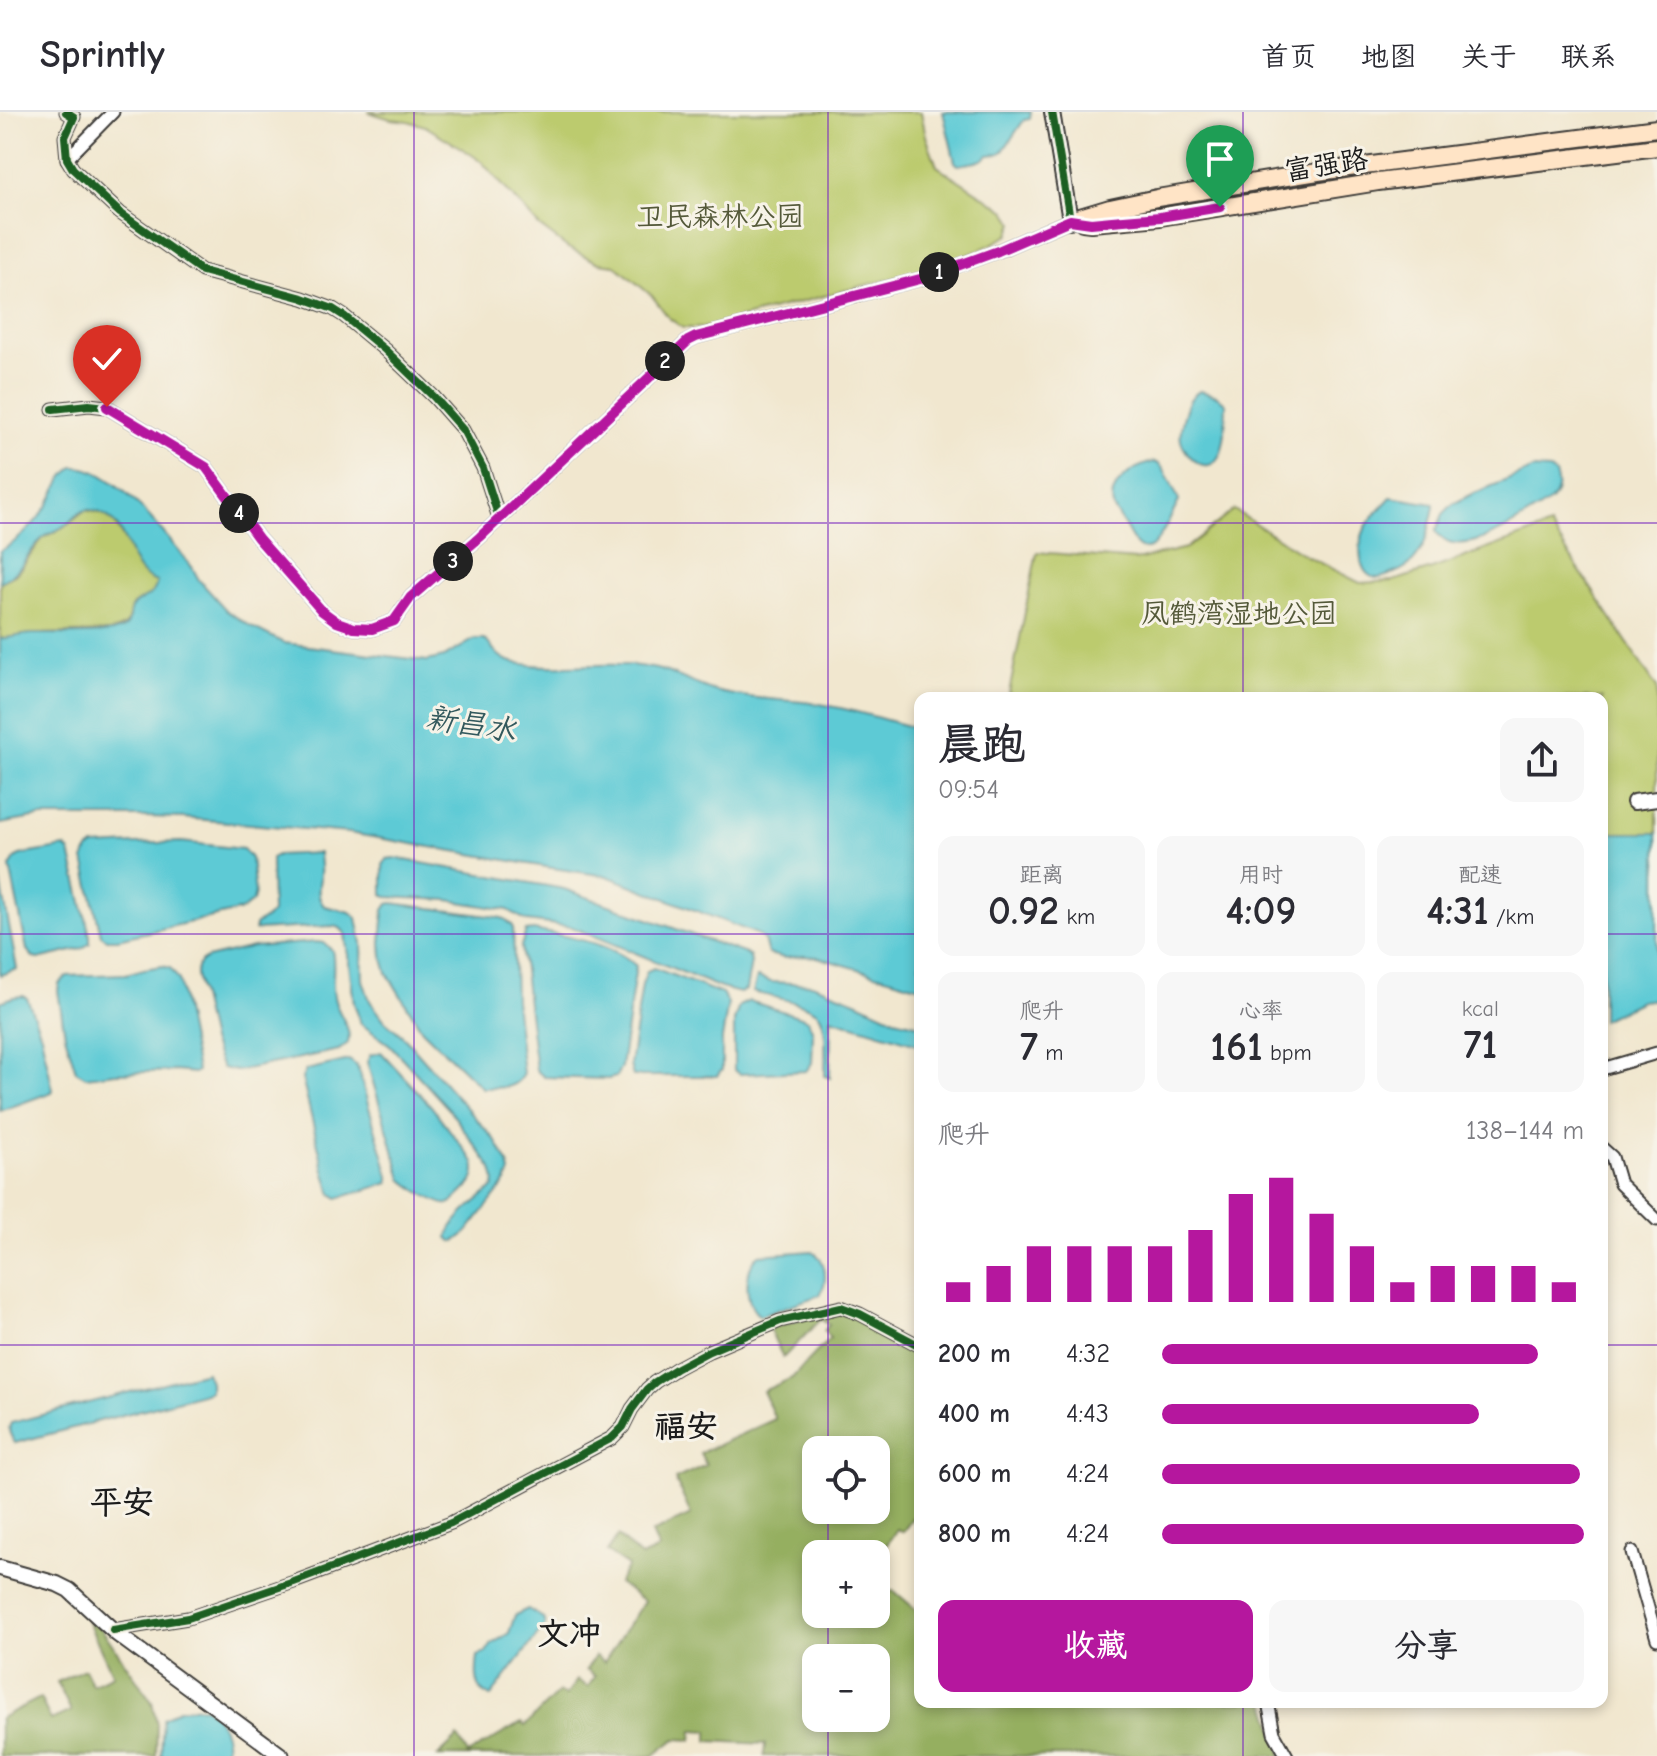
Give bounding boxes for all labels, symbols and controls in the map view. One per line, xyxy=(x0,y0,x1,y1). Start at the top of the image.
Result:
text: Sprintly xyxy=(40,33,165,77)
text: 首页 xyxy=(1261,41,1317,73)
text: 地图 xyxy=(1361,41,1417,73)
text: 关于 xyxy=(1461,41,1517,73)
text: 联系 xyxy=(1561,41,1617,73)
pin xyxy=(1186,125,1254,207)
icon: arrive xyxy=(1198,137,1242,181)
street label: 富强路 xyxy=(1282,143,1370,187)
park label: 卫民森林公园 xyxy=(636,201,804,233)
pin: 1 xyxy=(919,252,959,292)
text: 1 xyxy=(935,259,943,285)
pin xyxy=(73,325,141,407)
icon: check xyxy=(85,337,129,381)
pin: 2 xyxy=(645,341,685,381)
text: 2 xyxy=(660,348,670,374)
pin: 4 xyxy=(219,493,259,533)
text: 4 xyxy=(234,500,244,526)
pin: 3 xyxy=(433,541,473,581)
text: 3 xyxy=(448,548,458,574)
park label: 凤鹤湾湿地公园 xyxy=(1141,598,1337,630)
water label: 新昌水 xyxy=(424,700,519,749)
button: share xyxy=(1500,718,1584,802)
text: 晨跑 xyxy=(938,719,1026,770)
text: 09:54 xyxy=(938,775,999,805)
text: 距离 xyxy=(1020,862,1064,888)
text: 用时 xyxy=(1239,862,1283,888)
text: 配速 xyxy=(1458,862,1502,888)
text: 0.92 xyxy=(988,888,1059,934)
text: 4:09 xyxy=(1226,888,1296,934)
text: 4:31 xyxy=(1426,888,1489,934)
text: km xyxy=(1059,904,1095,930)
text: /km xyxy=(1489,904,1534,930)
text: kcal xyxy=(1462,996,1499,1022)
text: 爬升 xyxy=(1020,998,1064,1024)
text: 心率 xyxy=(1239,998,1283,1024)
text: 71 xyxy=(1463,1022,1497,1068)
text: 7 xyxy=(1020,1024,1038,1070)
text: 161 xyxy=(1210,1024,1263,1070)
text: m xyxy=(1038,1040,1063,1066)
text: bpm xyxy=(1263,1040,1312,1066)
text: 138–144 m xyxy=(1466,1116,1584,1146)
text: 爬升 xyxy=(938,1120,990,1150)
text: 200 m xyxy=(938,1339,1011,1369)
text: 4:32 xyxy=(1066,1339,1110,1369)
text: 400 m xyxy=(938,1399,1010,1429)
text: 4:43 xyxy=(1066,1399,1109,1429)
district label: 福安 xyxy=(654,1408,718,1445)
map controls xyxy=(802,1436,890,1732)
button: locate xyxy=(802,1436,890,1524)
text: 600 m xyxy=(938,1459,1011,1489)
text: 4:24 xyxy=(1066,1459,1109,1489)
district label: 平安 xyxy=(90,1484,154,1521)
text: 800 m xyxy=(938,1519,1011,1549)
text: 4:24 xyxy=(1066,1519,1109,1549)
button: + xyxy=(802,1540,890,1628)
button: 收藏 xyxy=(938,1600,1253,1692)
button: 分享 xyxy=(1269,1600,1584,1692)
district label: 文冲 xyxy=(537,1615,601,1652)
button: − xyxy=(802,1644,890,1732)

